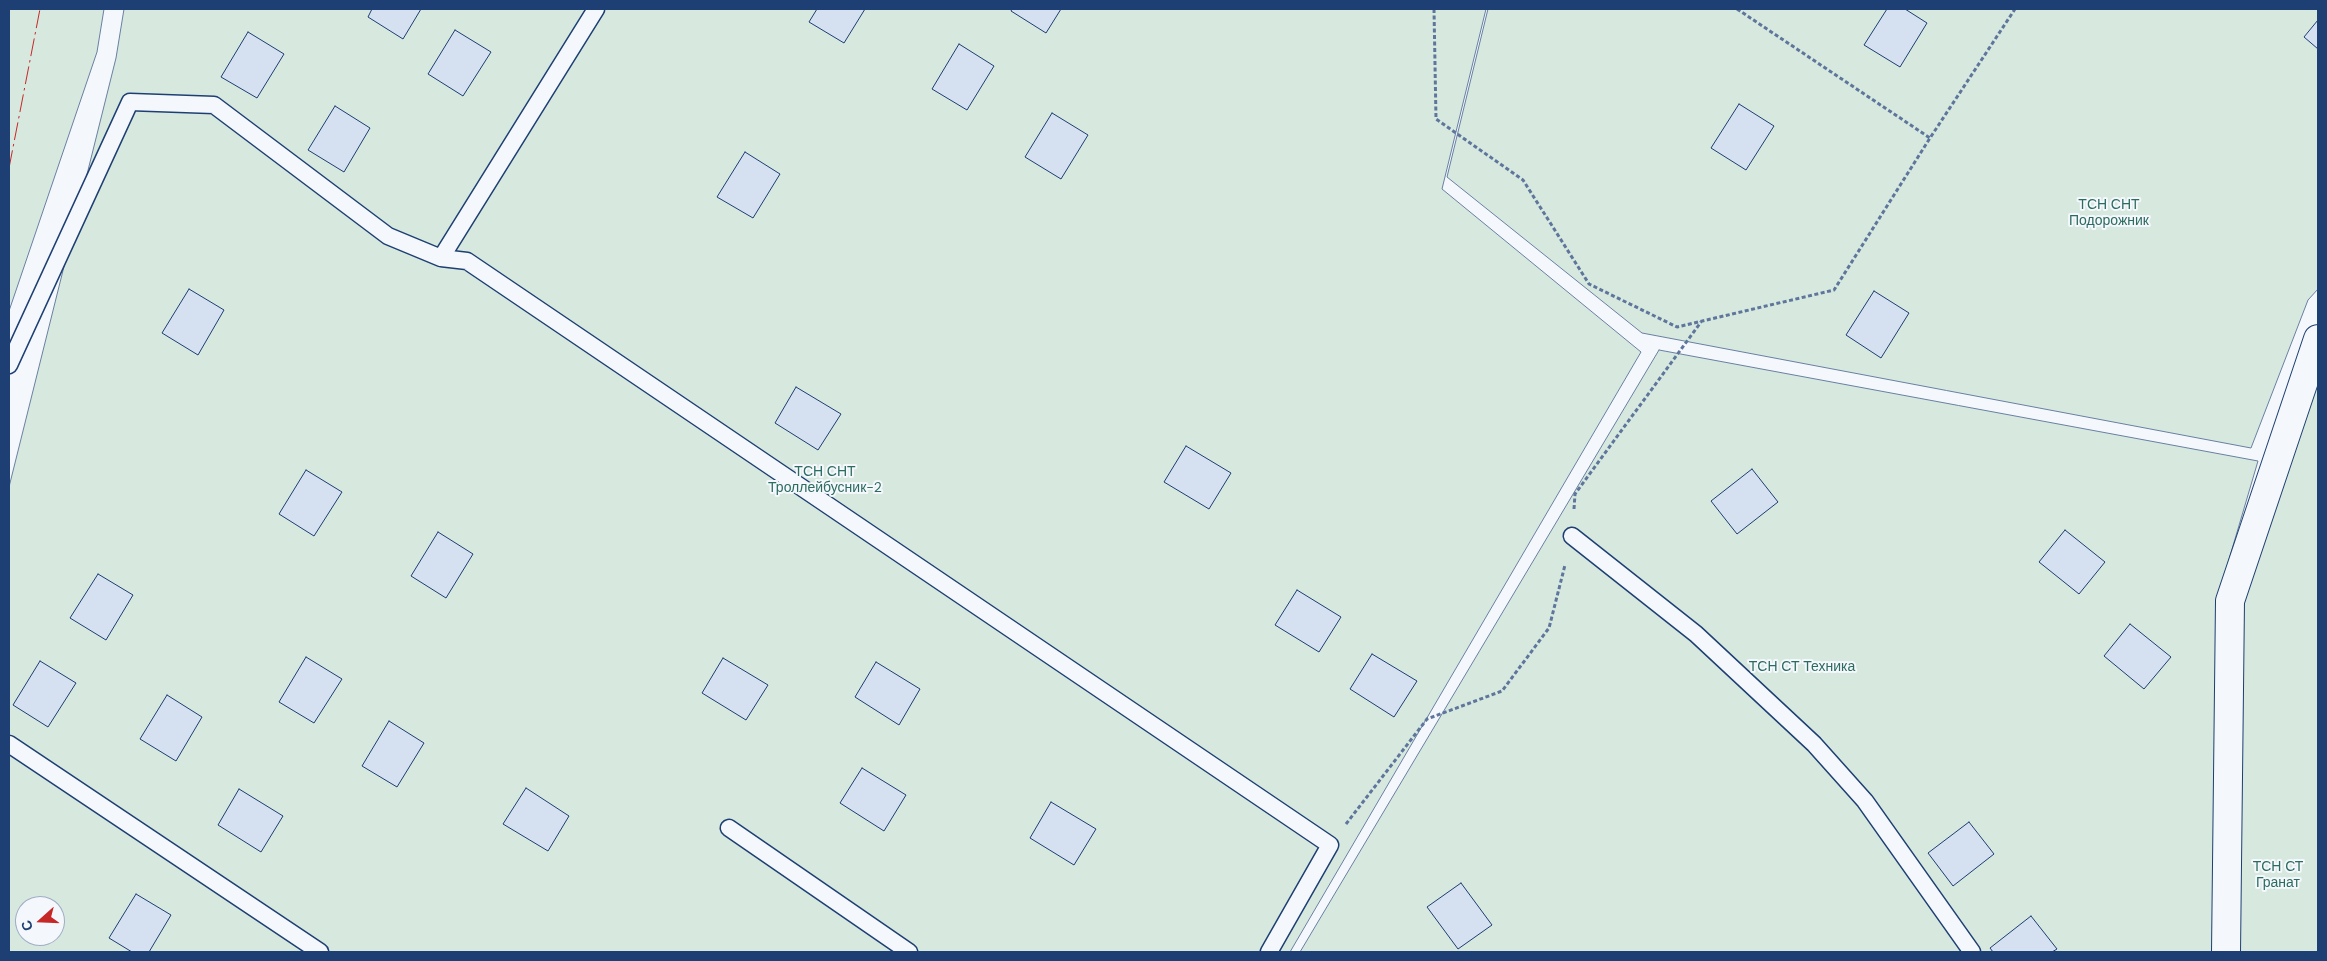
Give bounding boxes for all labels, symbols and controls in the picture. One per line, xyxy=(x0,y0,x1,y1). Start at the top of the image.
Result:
park label: ТСН СНТ Подорожник xyxy=(2069,197,2149,230)
park label: ТСН СНТ Троллейбусник-2 xyxy=(768,464,882,497)
park label: ТСН СТ Техника xyxy=(1749,659,1855,675)
park label: ТСН СТ Гранат xyxy=(2253,859,2303,892)
north arrow xyxy=(15,896,65,946)
text: С xyxy=(17,918,37,934)

